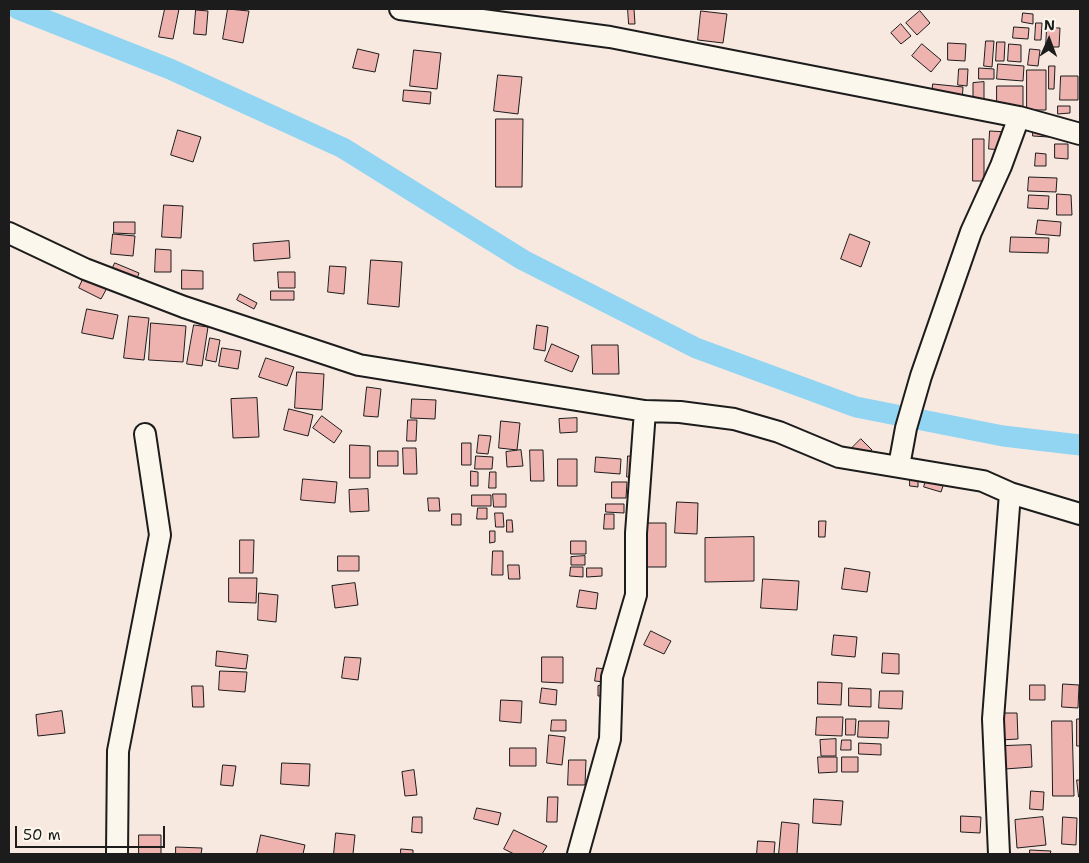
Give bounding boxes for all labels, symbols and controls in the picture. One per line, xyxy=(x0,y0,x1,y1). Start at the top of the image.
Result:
north arrow xyxy=(1024,15,1074,65)
text: N xyxy=(1044,16,1055,34)
scale bar xyxy=(18,816,168,848)
text: 50 m xyxy=(23,825,61,845)

